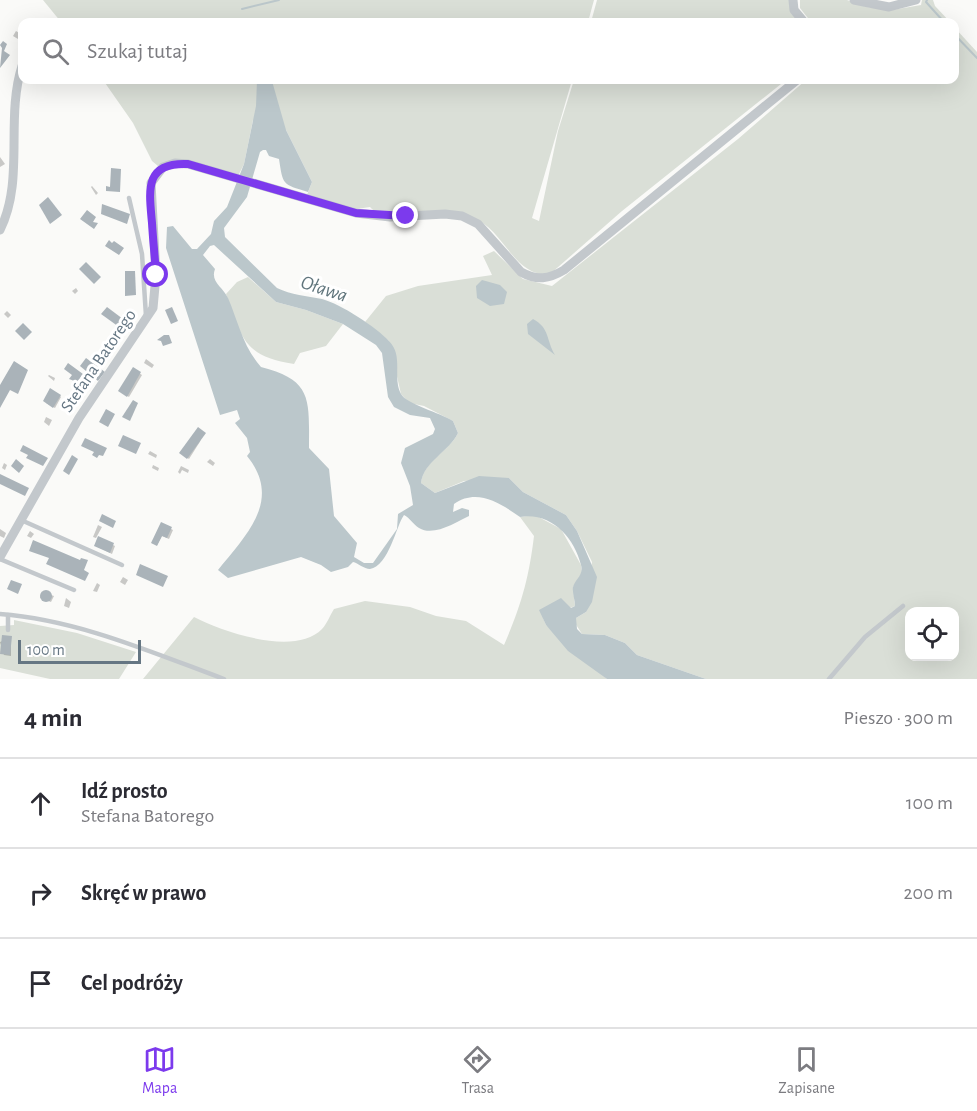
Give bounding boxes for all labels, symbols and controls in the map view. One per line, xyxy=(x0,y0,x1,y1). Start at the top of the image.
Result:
search box xyxy=(18,18,959,84)
icon: search xyxy=(39,35,72,68)
text: Szukaj tutaj xyxy=(87,40,188,62)
route end xyxy=(392,202,418,228)
route start xyxy=(142,261,168,287)
water label: Oława xyxy=(298,272,350,306)
street label: Stefana Batorego xyxy=(58,306,140,416)
map controls xyxy=(905,607,959,661)
button: locate xyxy=(905,607,959,661)
scale bar xyxy=(18,637,141,664)
text: 100 m xyxy=(27,642,65,658)
text: 4 min xyxy=(24,705,83,731)
text: Pieszo · 300 m xyxy=(844,708,953,728)
text: Idź prosto xyxy=(81,780,168,802)
icon: ahead xyxy=(24,787,57,820)
text: 100 m xyxy=(906,793,953,813)
text: Stefana Batorego xyxy=(81,806,214,826)
icon: right xyxy=(24,877,57,910)
text: Skręć w prawo xyxy=(81,882,206,904)
text: 200 m xyxy=(903,883,953,903)
icon: arrive xyxy=(24,967,57,1000)
text: Cel podróży xyxy=(81,972,183,994)
tab: Mapa xyxy=(142,1043,177,1098)
tab: Trasa xyxy=(461,1043,494,1098)
tab: Zapisane xyxy=(778,1043,835,1098)

